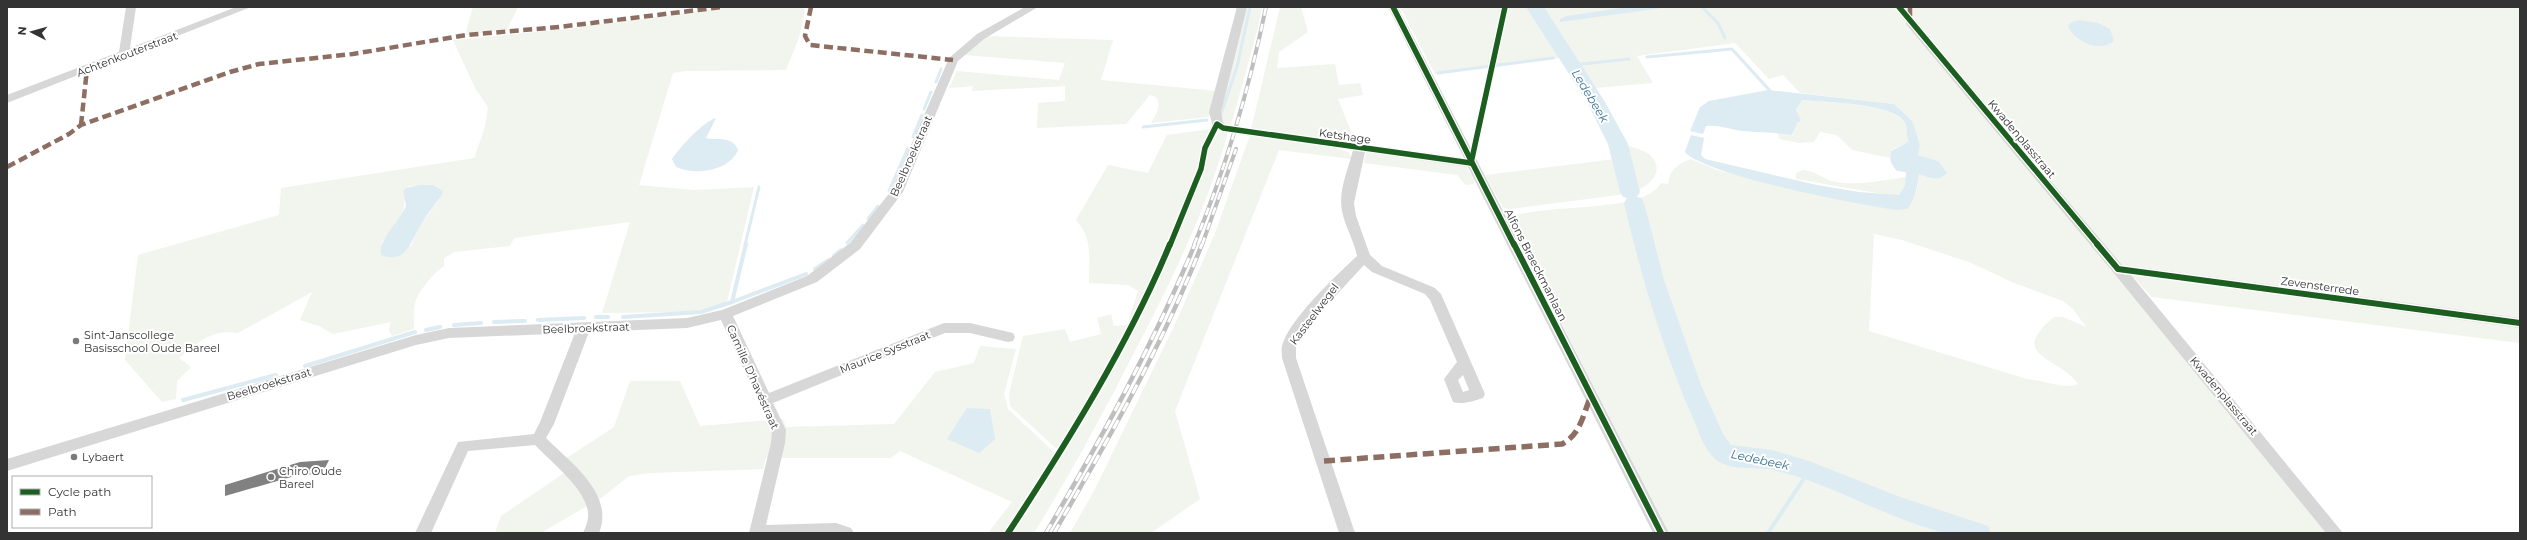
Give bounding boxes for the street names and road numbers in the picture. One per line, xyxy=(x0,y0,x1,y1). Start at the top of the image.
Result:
street label: Achtenkouterstraat xyxy=(75,28,180,80)
street label: Kwadenplasstraat xyxy=(1985,97,2059,182)
street label: Beelbroekstraat xyxy=(887,113,935,199)
street label: Ketshage xyxy=(1318,125,1372,147)
street label: Alfons Braeckmanlaan xyxy=(1502,207,1570,323)
street label: Zevensterrede xyxy=(2280,274,2360,298)
street label: Kasteelwegel xyxy=(1286,281,1342,347)
street label: Beelbroekstraat xyxy=(542,319,630,337)
street label: Camille D'havéstraat xyxy=(724,323,783,432)
street label: Maurice Sysstraat xyxy=(838,327,933,377)
street label: Kwadenplasstraat xyxy=(2187,354,2261,439)
street label: Beelbroekstraat xyxy=(225,364,313,403)

